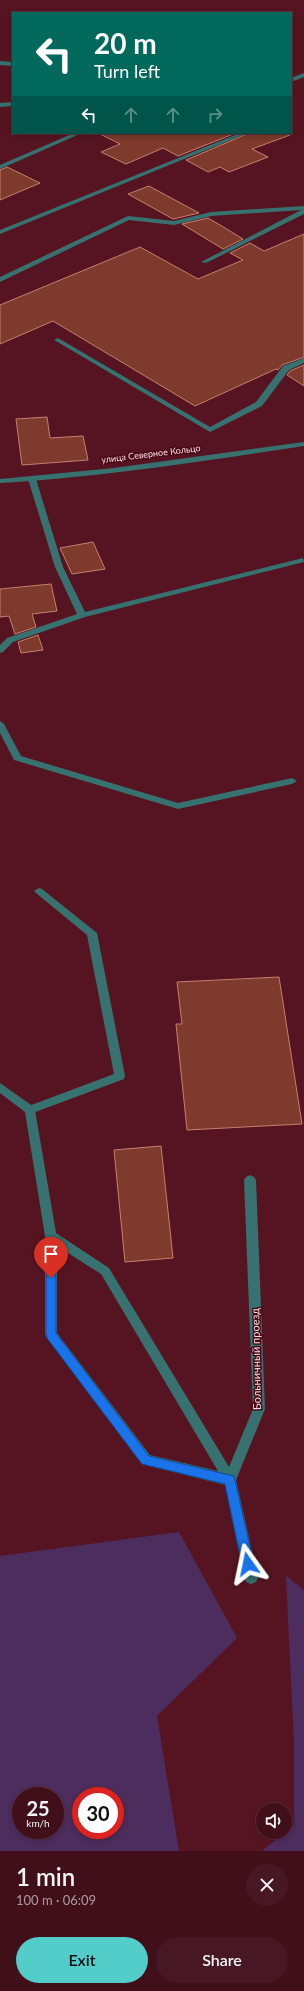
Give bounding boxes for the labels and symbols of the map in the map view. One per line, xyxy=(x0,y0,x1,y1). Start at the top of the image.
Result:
street label: улица Северное Кольцо xyxy=(101,442,201,465)
pin xyxy=(34,1237,68,1278)
street label: Больничный проезд xyxy=(248,1308,263,1410)
position arrow xyxy=(227,1543,269,1585)
speed limit sign: 30 xyxy=(72,1787,124,1839)

